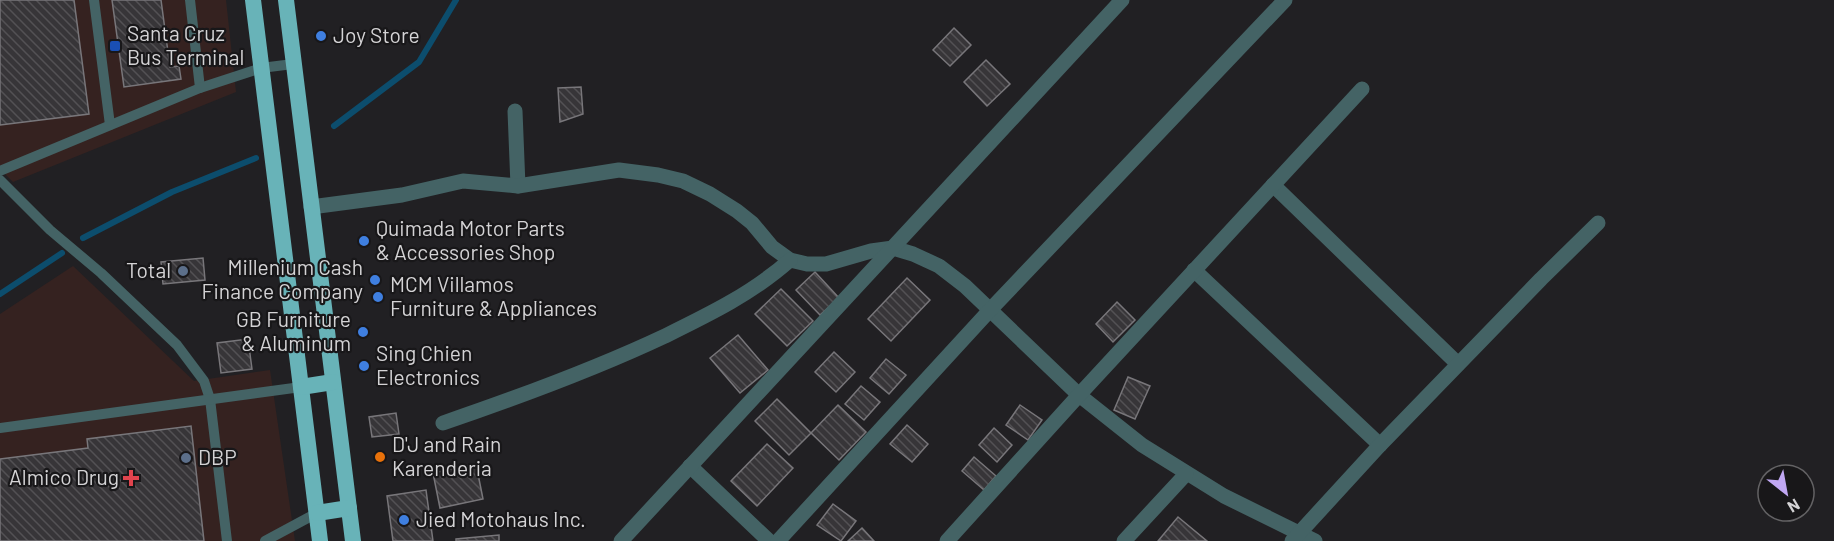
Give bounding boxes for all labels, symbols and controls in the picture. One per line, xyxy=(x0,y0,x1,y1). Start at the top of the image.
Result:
place label: Santa Cruz Bus Terminal xyxy=(127,20,244,69)
place label: Joy Store xyxy=(333,22,420,47)
marker: Joy Store xyxy=(314,29,328,43)
marker: Santa Cruz Bus Terminal xyxy=(108,39,122,53)
place label: Quimada Motor Parts & Accessories Shop xyxy=(376,215,565,264)
marker: Quimada Motor Parts & Accessories Shop xyxy=(357,234,371,248)
place label: Millenium Cash Finance Company xyxy=(202,254,363,303)
place label: Total xyxy=(126,257,171,282)
marker: Total xyxy=(176,264,190,278)
place label: MCM Villamos Furniture & Appliances xyxy=(390,271,597,320)
marker: Millenium Cash Finance Company xyxy=(368,273,382,287)
marker: MCM Villamos Furniture & Appliances xyxy=(371,290,385,304)
place label: GB Furniture & Aluminum xyxy=(236,306,351,355)
marker: GB Furniture & Aluminum xyxy=(356,325,370,339)
place label: Sing Chien Electronics xyxy=(376,340,480,389)
marker: Sing Chien Electronics xyxy=(357,359,371,373)
place label: D'J and Rain Karenderia xyxy=(392,431,501,480)
place label: DBP xyxy=(198,444,237,469)
marker: D'J and Rain Karenderia xyxy=(373,450,387,464)
marker: DBP xyxy=(179,451,193,465)
north arrow xyxy=(1756,463,1816,523)
place label: Almico Drug xyxy=(9,464,119,489)
marker: Almico Drug xyxy=(124,471,138,485)
text: N xyxy=(1785,495,1803,517)
place label: Jied Motohaus Inc. xyxy=(416,506,586,531)
marker: Jied Motohaus Inc. xyxy=(397,513,411,527)

